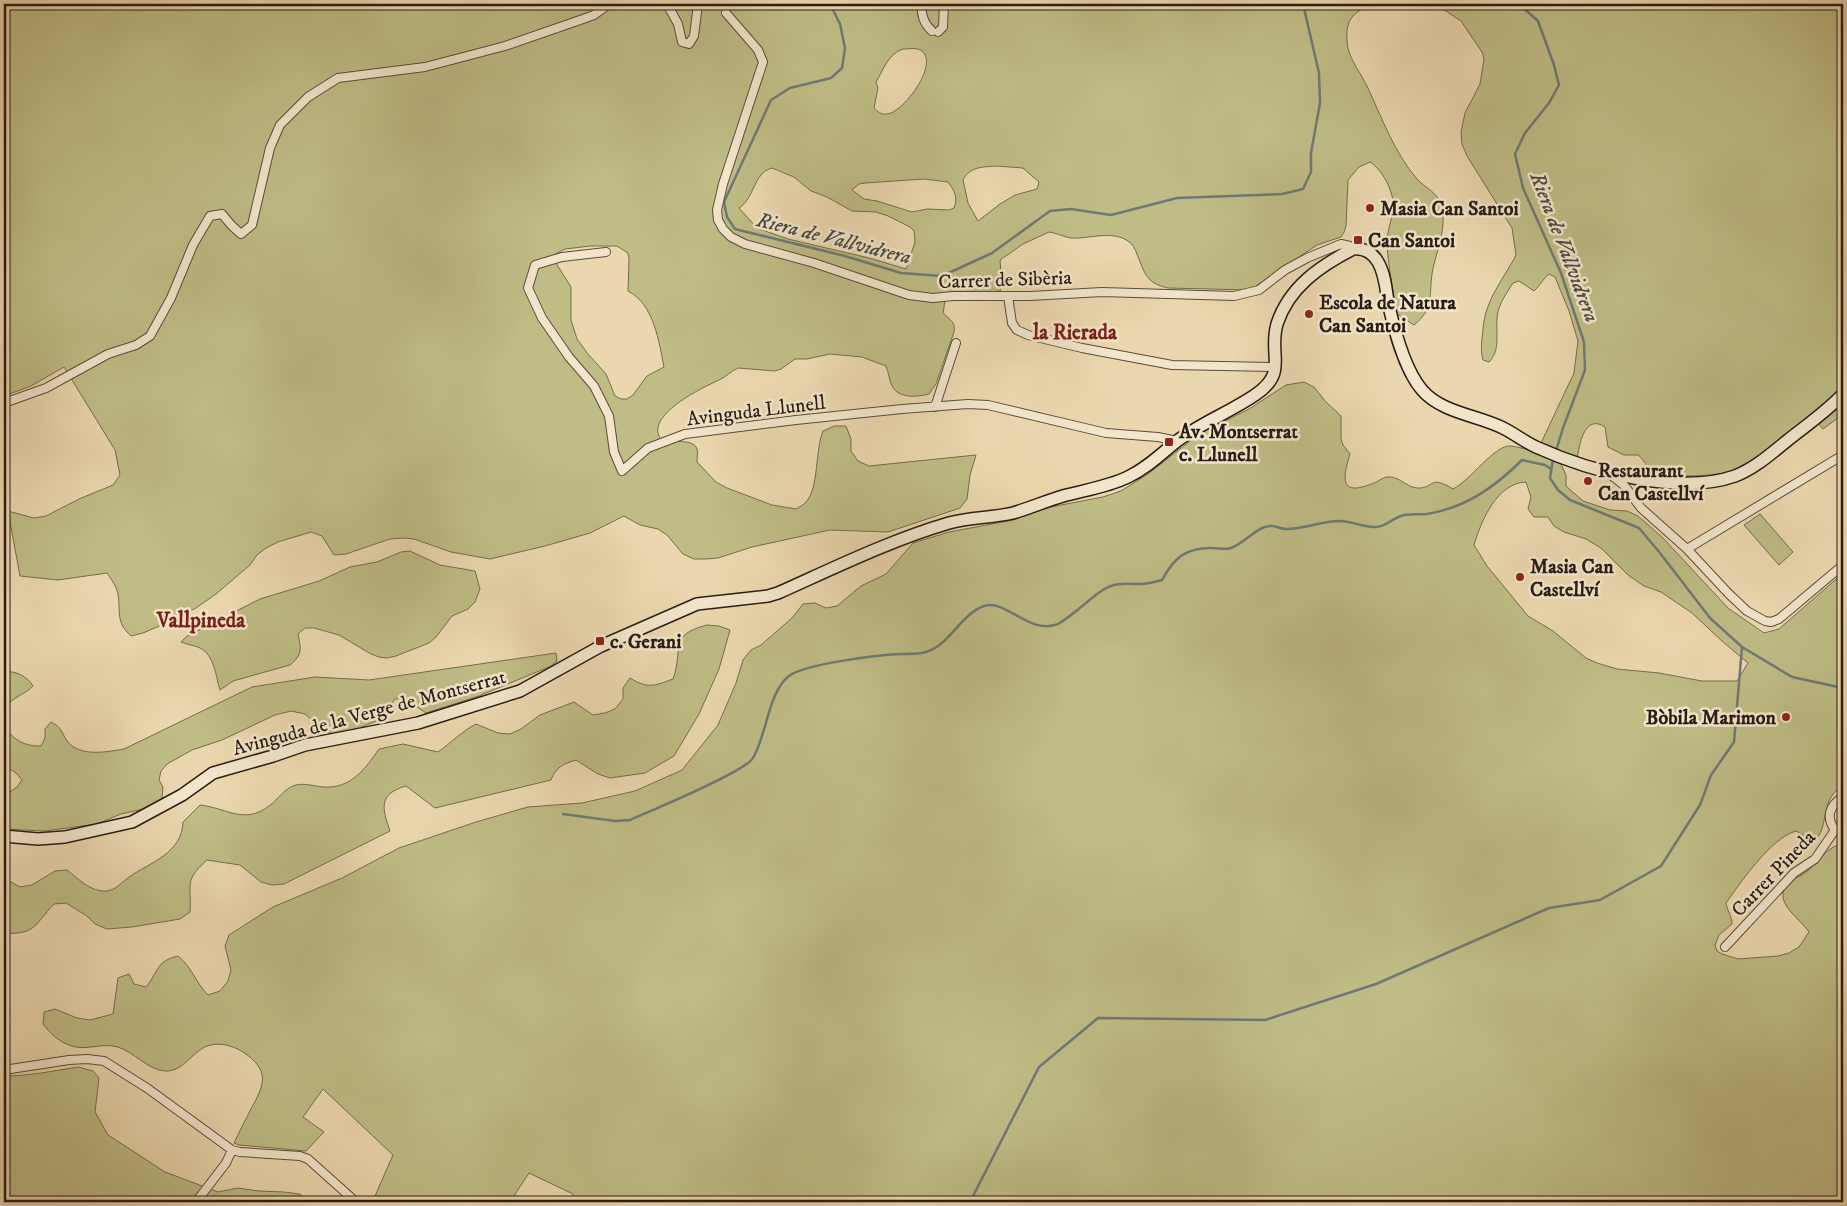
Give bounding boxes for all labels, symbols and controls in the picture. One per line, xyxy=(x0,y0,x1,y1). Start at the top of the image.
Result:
water label: Riera de Vallvidrera xyxy=(1523,168,1605,326)
place label: Masia Can Santoi xyxy=(1380,197,1519,222)
marker: Masia Can Santoi xyxy=(1364,202,1376,214)
water label: Riera de Vallvidrera xyxy=(753,207,914,271)
place label: Can Santoi xyxy=(1368,229,1455,254)
marker: Can Santoi xyxy=(1352,234,1364,246)
street label: Carrer de Sibèria xyxy=(938,266,1073,295)
place label: Escola de Natura Can Santoi xyxy=(1319,291,1456,339)
marker: Escola de Natura Can Santoi xyxy=(1303,308,1315,320)
district label: la Rierada xyxy=(1032,320,1118,346)
street label: Avinguda Llunell xyxy=(685,391,827,432)
place label: Av. Montserrat c. Llunell xyxy=(1178,420,1298,468)
marker: Av. Montserrat c. Llunell xyxy=(1163,436,1175,448)
place label: Restaurant Can Castellví xyxy=(1598,459,1705,507)
marker: Restaurant Can Castellví xyxy=(1582,475,1594,487)
place label: Masia Can Castellví xyxy=(1530,555,1614,603)
marker: Masia Can Castellví xyxy=(1514,571,1526,583)
district label: Vallpineda xyxy=(156,608,246,634)
place label: c. Gerani xyxy=(610,630,681,655)
marker: c. Gerani xyxy=(594,635,606,647)
street label: Avinguda de la Verge de Montserrat xyxy=(230,665,509,762)
place label: Bòbila Marimon xyxy=(1646,706,1777,731)
marker: Bòbila Marimon xyxy=(1780,711,1792,723)
street label: Carrer Pineda xyxy=(1727,825,1822,923)

